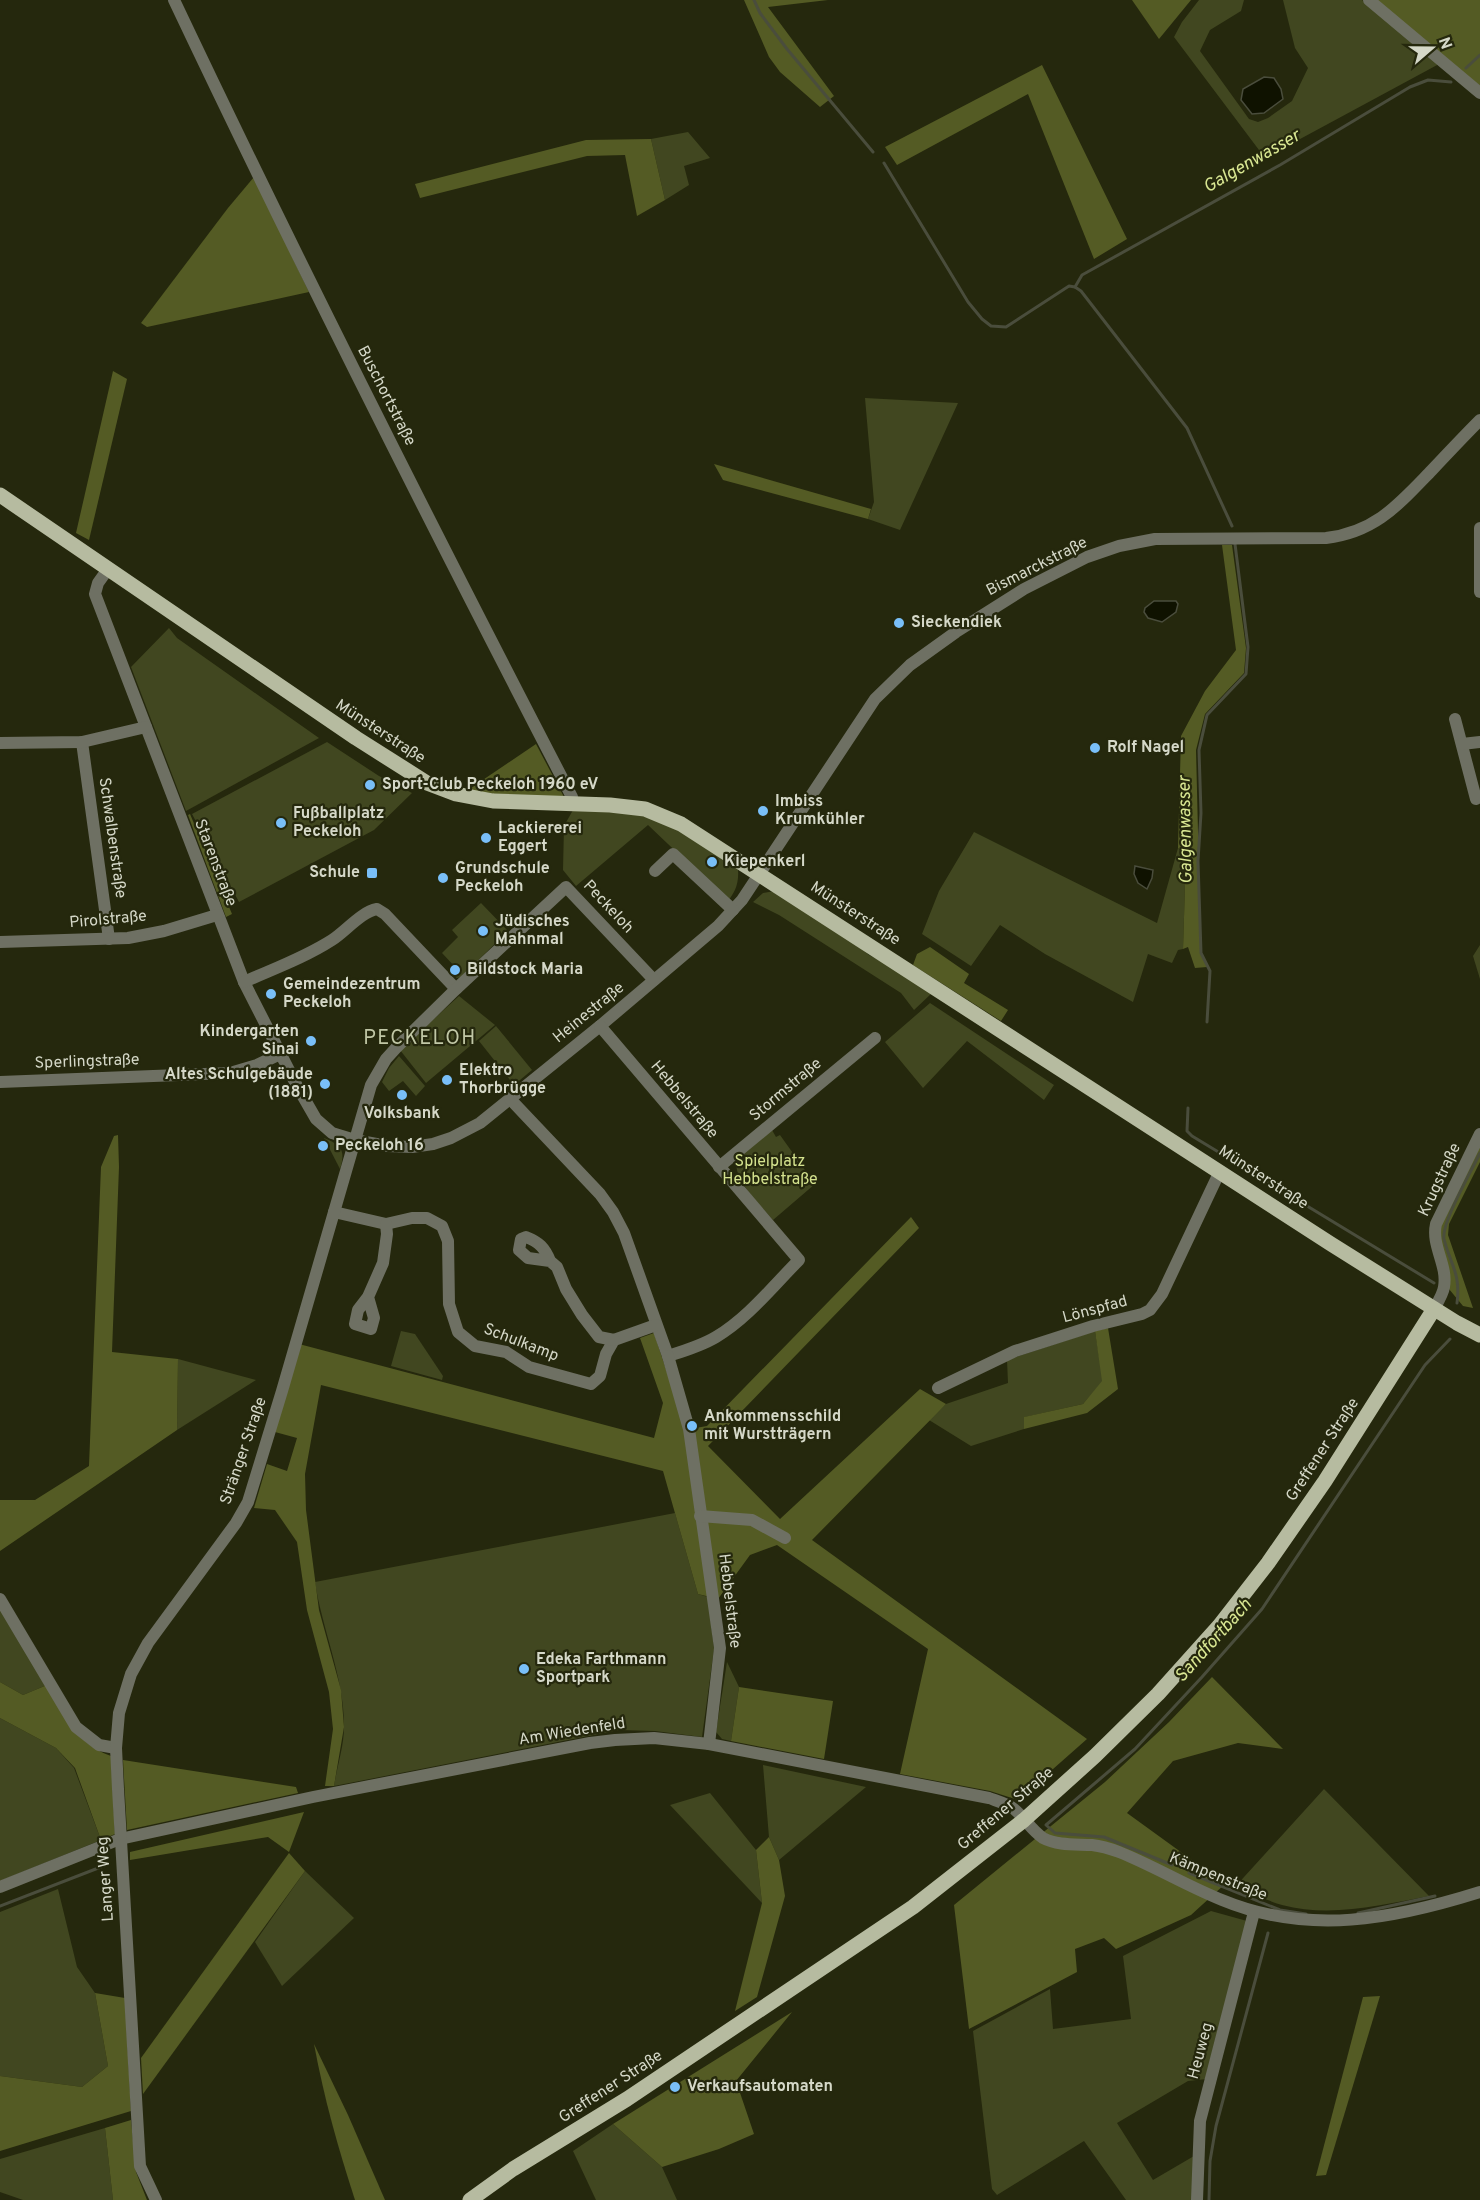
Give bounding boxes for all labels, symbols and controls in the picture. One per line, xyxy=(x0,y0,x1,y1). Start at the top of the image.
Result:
north arrow xyxy=(1402,18,1462,78)
text: N xyxy=(1433,35,1456,52)
water label: Galgenwasser xyxy=(1199,124,1306,199)
street label: Buschortstraße xyxy=(352,343,420,449)
street label: Bismarckstraße xyxy=(983,533,1091,601)
place label: Sieckendiek xyxy=(911,613,1002,633)
marker: Sieckendiek xyxy=(892,616,906,630)
street label: Münsterstraße xyxy=(331,695,429,769)
place label: Rolf Nagel xyxy=(1107,738,1184,758)
marker: Rolf Nagel xyxy=(1088,741,1102,755)
water label: Galgenwasser xyxy=(1174,774,1198,884)
place label: Sport-Club Peckeloh 1960 eV xyxy=(382,775,599,795)
street label: Schwalbenstraße xyxy=(94,776,130,900)
marker: Sport-Club Peckeloh 1960 eV xyxy=(363,778,377,792)
place label: Imbiss Krumkühler xyxy=(775,792,865,830)
place label: Fußballplatz Peckeloh xyxy=(293,804,384,842)
marker: Imbiss Krumkühler xyxy=(756,804,770,818)
street label: Starenstraße xyxy=(189,816,241,910)
marker: Fußballplatz Peckeloh xyxy=(274,816,288,830)
place label: Lackiererei Eggert xyxy=(498,819,582,857)
marker: Lackiererei Eggert xyxy=(479,831,493,845)
place label: Kiepenkerl xyxy=(724,852,805,872)
marker: Kiepenkerl xyxy=(705,855,719,869)
place label: Grundschule Peckeloh xyxy=(455,859,550,897)
place label: Schule xyxy=(309,863,360,883)
marker: Schule xyxy=(365,866,379,880)
marker: Grundschule Peckeloh xyxy=(436,871,450,885)
street label: Peckeloh xyxy=(578,876,638,938)
street label: Münsterstraße xyxy=(806,877,904,951)
street label: Pirolstraße xyxy=(68,907,148,933)
place label: Jüdisches Mahnmal xyxy=(495,912,570,950)
marker: Jüdisches Mahnmal xyxy=(476,924,490,938)
place label: Bildstock Maria xyxy=(467,960,583,980)
marker: Bildstock Maria xyxy=(448,963,462,977)
place label: Gemeindezentrum Peckeloh xyxy=(283,975,421,1013)
street label: Heinestraße xyxy=(549,978,629,1048)
marker: Gemeindezentrum Peckeloh xyxy=(264,987,278,1001)
place label: Kindergarten Sinai xyxy=(200,1022,299,1060)
district label: PECKELOH xyxy=(363,1026,477,1052)
marker: Kindergarten Sinai xyxy=(304,1034,318,1048)
street label: Sperlingstraße xyxy=(34,1050,140,1074)
street label: Stormstraße xyxy=(746,1054,826,1126)
street label: Hebbelstraße xyxy=(646,1057,722,1143)
place label: Elektro Thorbrügge xyxy=(459,1061,546,1099)
place label: Altes Schulgebäude (1881) xyxy=(165,1065,313,1103)
marker: Elektro Thorbrügge xyxy=(440,1073,454,1087)
marker: Altes Schulgebäude (1881) xyxy=(318,1077,332,1091)
marker: Volksbank xyxy=(395,1088,409,1102)
place label: Volksbank xyxy=(364,1104,440,1124)
place label: Peckeloh 16 xyxy=(335,1136,424,1156)
marker: Peckeloh 16 xyxy=(316,1139,330,1153)
street label: Krugstraße xyxy=(1414,1140,1466,1220)
street label: Münsterstraße xyxy=(1214,1141,1312,1215)
park label: Spielplatz Hebbelstraße xyxy=(722,1152,818,1190)
street label: Lönspfad xyxy=(1060,1292,1130,1328)
street label: Schulkamp xyxy=(481,1320,561,1366)
street label: Stränger Straße xyxy=(216,1394,272,1508)
street label: Greffener Straße xyxy=(1282,1394,1364,1506)
place label: Ankommensschild mit Wurstträgern xyxy=(704,1407,841,1445)
marker: Ankommensschild mit Wurstträgern xyxy=(685,1419,699,1433)
street label: Hebbelstraße xyxy=(713,1552,745,1650)
water label: Sandfortbach xyxy=(1170,1594,1258,1688)
place label: Edeka Farthmann Sportpark xyxy=(536,1650,666,1688)
marker: Edeka Farthmann Sportpark xyxy=(517,1662,531,1676)
street label: Am Wiedenfeld xyxy=(517,1714,627,1750)
street label: Greffener Straße xyxy=(954,1763,1058,1855)
street label: Langer Weg xyxy=(93,1836,119,1922)
street label: Kämpenstraße xyxy=(1166,1848,1270,1906)
street label: Heuweg xyxy=(1184,2020,1218,2082)
street label: Greffener Straße xyxy=(555,2046,667,2128)
place label: Verkaufsautomaten xyxy=(687,2077,833,2097)
marker: Verkaufsautomaten xyxy=(668,2080,682,2094)

